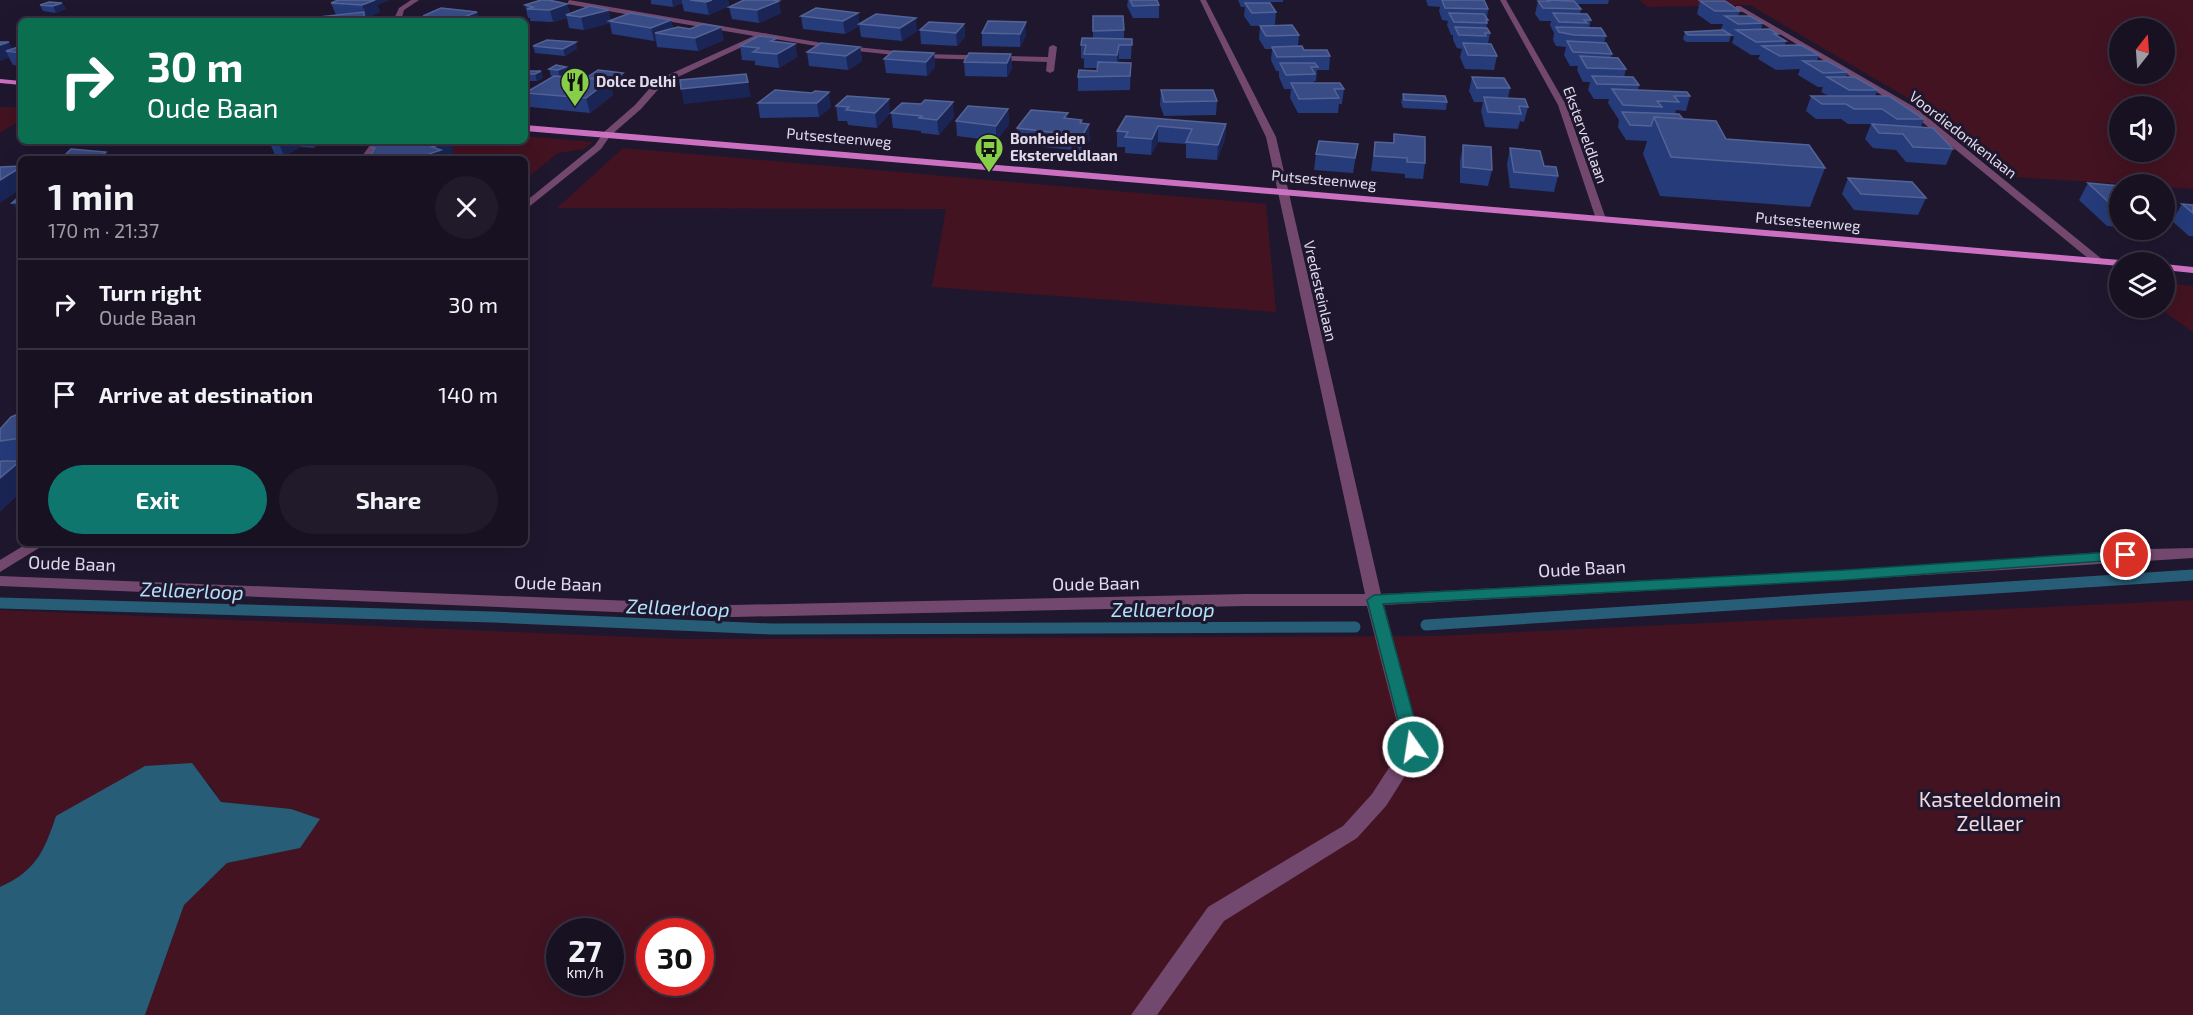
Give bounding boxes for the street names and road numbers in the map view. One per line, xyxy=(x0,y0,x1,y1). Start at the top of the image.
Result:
street label: Eksterveldlaan xyxy=(1560,84,1612,186)
street label: Voordiedonkenlaan xyxy=(1906,87,2021,182)
street label: Putsesteenweg xyxy=(786,123,893,151)
street label: Putsesteenweg xyxy=(1271,165,1378,193)
street label: Putsesteenweg xyxy=(1755,207,1862,235)
street label: Vredesteinlaan xyxy=(1301,239,1341,343)
street label: Oude Baan xyxy=(28,550,116,576)
street label: Oude Baan xyxy=(1538,555,1626,581)
street label: Oude Baan xyxy=(514,570,602,596)
street label: Oude Baan xyxy=(1052,571,1140,595)

